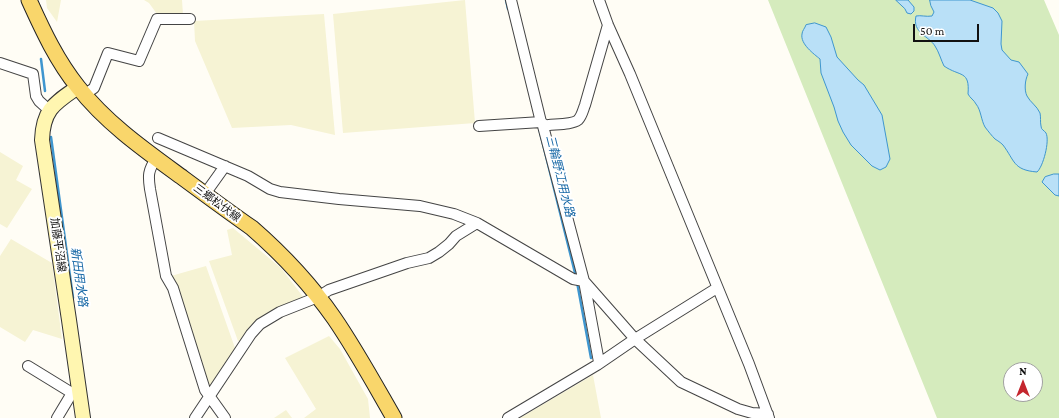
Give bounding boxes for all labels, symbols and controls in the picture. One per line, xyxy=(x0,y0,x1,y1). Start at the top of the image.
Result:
scale bar xyxy=(915,16,981,42)
text: 50 m xyxy=(920,24,944,38)
water label: 三輪野江用水路 xyxy=(543,134,577,218)
street label: 三郷松伏線 xyxy=(191,181,243,225)
street label: 加藤平沼線 xyxy=(48,217,68,273)
water label: 新田用水路 xyxy=(68,246,90,308)
north arrow xyxy=(1003,362,1043,402)
text: N xyxy=(1019,365,1027,377)

